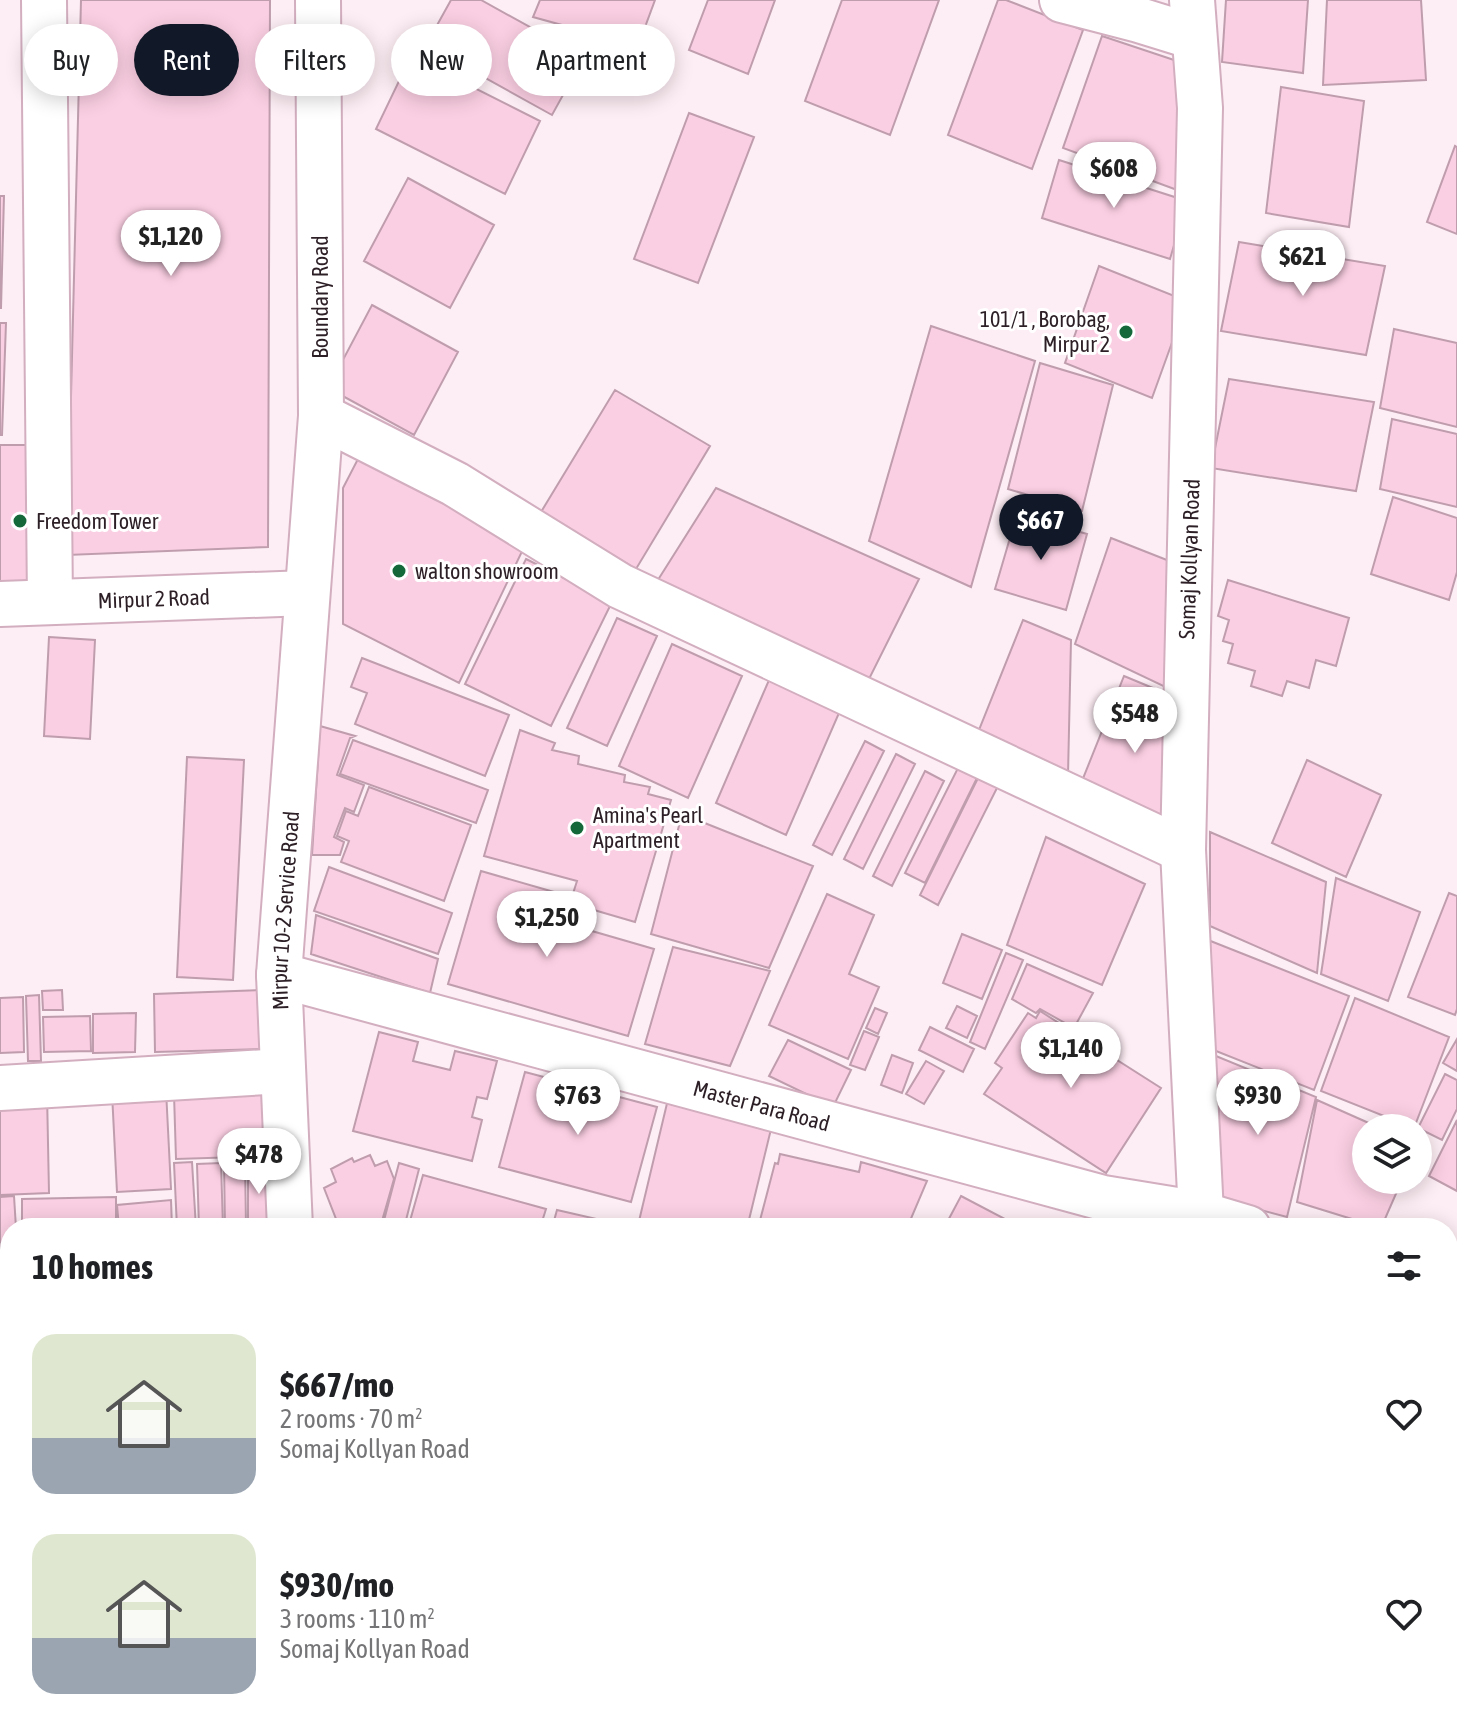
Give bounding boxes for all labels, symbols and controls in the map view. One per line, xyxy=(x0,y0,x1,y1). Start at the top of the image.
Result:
chip: Buy xyxy=(24,24,118,96)
chip: Rent xyxy=(134,24,239,96)
chip: Filters xyxy=(255,24,375,96)
chip: New xyxy=(391,24,492,96)
chip: Apartment xyxy=(508,24,675,96)
pin: $608 xyxy=(1067,142,1161,210)
text: $608 xyxy=(1090,153,1138,183)
pin: $1,120 xyxy=(106,210,236,278)
text: $1,120 xyxy=(139,221,203,251)
pin: $621 xyxy=(1256,230,1350,298)
street label: Boundary Road xyxy=(307,235,333,359)
text: $621 xyxy=(1279,241,1327,271)
place label: 101/1 , Borobag, Mirpur 2 xyxy=(980,306,1110,357)
marker: 101/1 , Borobag, Mirpur 2 xyxy=(1117,323,1135,341)
street label: Somaj Kollyan Road xyxy=(1173,478,1205,640)
pin: $667 xyxy=(994,494,1088,562)
text: $667 xyxy=(1017,505,1065,535)
place label: Freedom Tower xyxy=(36,508,159,534)
marker: Freedom Tower xyxy=(11,512,29,530)
place label: walton showroom xyxy=(415,558,559,584)
marker: walton showroom xyxy=(390,562,408,580)
street label: Mirpur 2 Road xyxy=(97,583,210,613)
pin: $548 xyxy=(1088,687,1182,755)
text: $548 xyxy=(1111,698,1159,728)
place label: Amina's Pearl Apartment xyxy=(593,802,703,853)
street label: Mirpur 10-2 Service Road xyxy=(266,810,304,1011)
marker: Amina's Pearl Apartment xyxy=(568,819,586,837)
pin: $1,250 xyxy=(482,891,612,959)
text: $1,250 xyxy=(515,902,579,932)
pin: $1,140 xyxy=(1006,1022,1136,1090)
text: $1,140 xyxy=(1039,1033,1103,1063)
pin: $763 xyxy=(531,1069,625,1137)
pin: $930 xyxy=(1211,1069,1305,1137)
street label: Master Para Road xyxy=(691,1075,833,1136)
text: $763 xyxy=(554,1080,602,1110)
text: $930 xyxy=(1234,1080,1282,1110)
map controls xyxy=(1352,1114,1432,1194)
button: layers xyxy=(1352,1114,1432,1194)
pin: $478 xyxy=(212,1128,306,1196)
text: $478 xyxy=(235,1139,283,1169)
icon: filters xyxy=(1382,1244,1426,1288)
text: 10 homes xyxy=(32,1247,153,1286)
text: $667/mo xyxy=(280,1365,394,1404)
icon: home xyxy=(96,1366,192,1462)
icon: heart xyxy=(1382,1392,1426,1436)
text: 2 rooms · 70 m² xyxy=(280,1404,422,1434)
text: Somaj Kollyan Road xyxy=(280,1434,470,1464)
text: $930/mo xyxy=(280,1565,394,1604)
icon: home xyxy=(96,1566,192,1662)
icon: heart xyxy=(1382,1592,1426,1636)
text: 3 rooms · 110 m² xyxy=(280,1604,435,1634)
text: Somaj Kollyan Road xyxy=(280,1634,470,1664)

